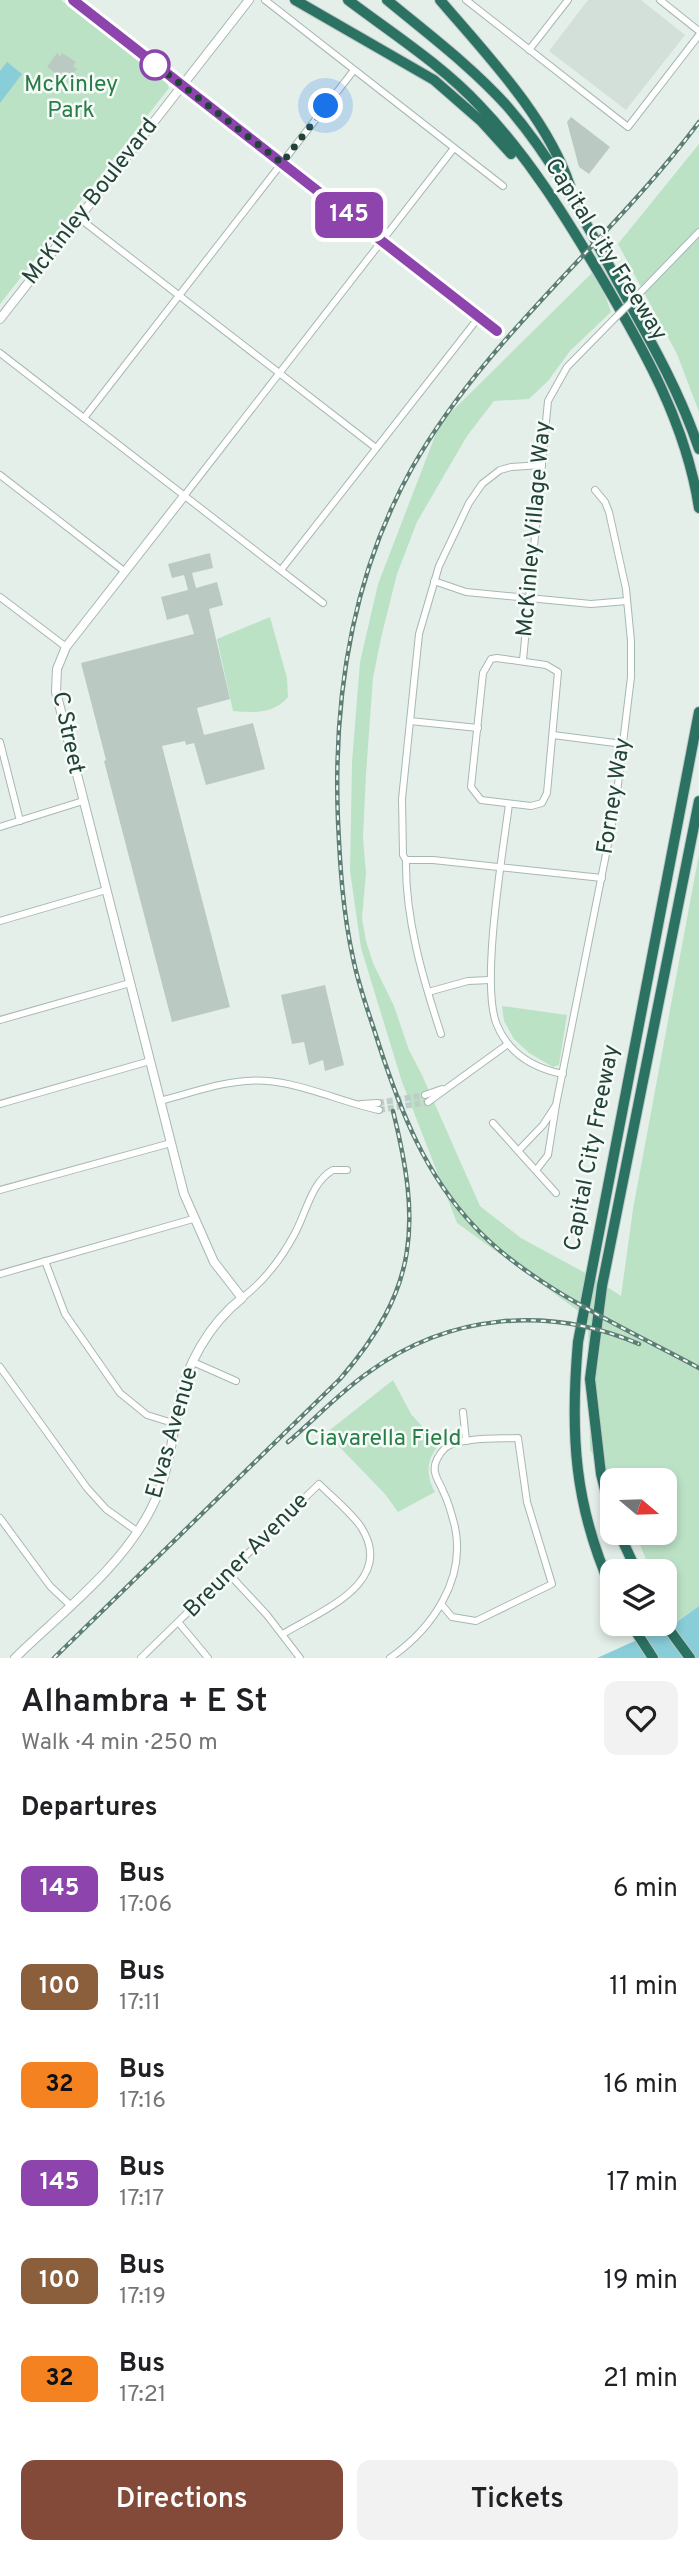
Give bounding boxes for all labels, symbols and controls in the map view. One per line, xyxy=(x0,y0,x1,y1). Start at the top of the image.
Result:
unlabelled marker xyxy=(140,50,170,80)
park label: McKinley Park xyxy=(24,71,118,126)
your location xyxy=(308,88,343,123)
street label: McKinley Boulevard xyxy=(17,113,165,291)
street label: Capital City Freeway xyxy=(537,153,673,347)
line badge: 145 xyxy=(309,192,389,238)
text: 145 xyxy=(329,200,369,230)
street label: McKinley Village Way xyxy=(511,420,559,638)
street label: C Street xyxy=(44,689,90,777)
street label: Forney Way xyxy=(591,735,639,857)
street label: Capital City Freeway xyxy=(559,1042,627,1254)
street label: Elvas Avenue xyxy=(140,1364,206,1502)
park label: Ciavarella Field xyxy=(305,1425,461,1454)
north arrow xyxy=(600,1468,677,1545)
map controls xyxy=(600,1468,677,1636)
street label: Breuner Avenue xyxy=(178,1487,316,1625)
button: layers xyxy=(600,1559,677,1636)
button: heart xyxy=(604,1681,678,1755)
text: Alhambra + E St xyxy=(21,1682,268,1724)
text: Walk · 4 min · 250 m xyxy=(21,1729,218,1758)
text: Departures xyxy=(21,1792,158,1825)
text: Bus xyxy=(119,1858,165,1891)
text: 6 min xyxy=(613,1873,678,1906)
text: 145 xyxy=(40,1874,79,1904)
text: 17:06 xyxy=(119,1891,172,1920)
text: Bus xyxy=(119,1956,165,1989)
text: 11 min xyxy=(609,1971,678,2004)
text: 100 xyxy=(39,1972,80,2002)
text: 17:11 xyxy=(119,1989,161,2018)
text: Bus xyxy=(119,2054,165,2087)
text: 16 min xyxy=(603,2069,678,2102)
text: 32 xyxy=(45,2070,74,2100)
text: 17:16 xyxy=(119,2087,166,2116)
text: Bus xyxy=(119,2152,165,2185)
text: 17 min xyxy=(606,2167,678,2200)
text: 145 xyxy=(40,2168,79,2198)
text: 17:17 xyxy=(119,2185,164,2214)
text: Bus xyxy=(119,2250,165,2283)
text: 19 min xyxy=(603,2265,678,2298)
text: 100 xyxy=(39,2266,80,2296)
text: 17:19 xyxy=(119,2283,166,2312)
text: Bus xyxy=(119,2348,165,2381)
text: 21 min xyxy=(603,2363,678,2396)
text: 32 xyxy=(45,2364,74,2394)
text: 17:21 xyxy=(119,2381,166,2410)
button: Directions xyxy=(21,2460,343,2540)
button: Tickets xyxy=(357,2460,678,2540)

